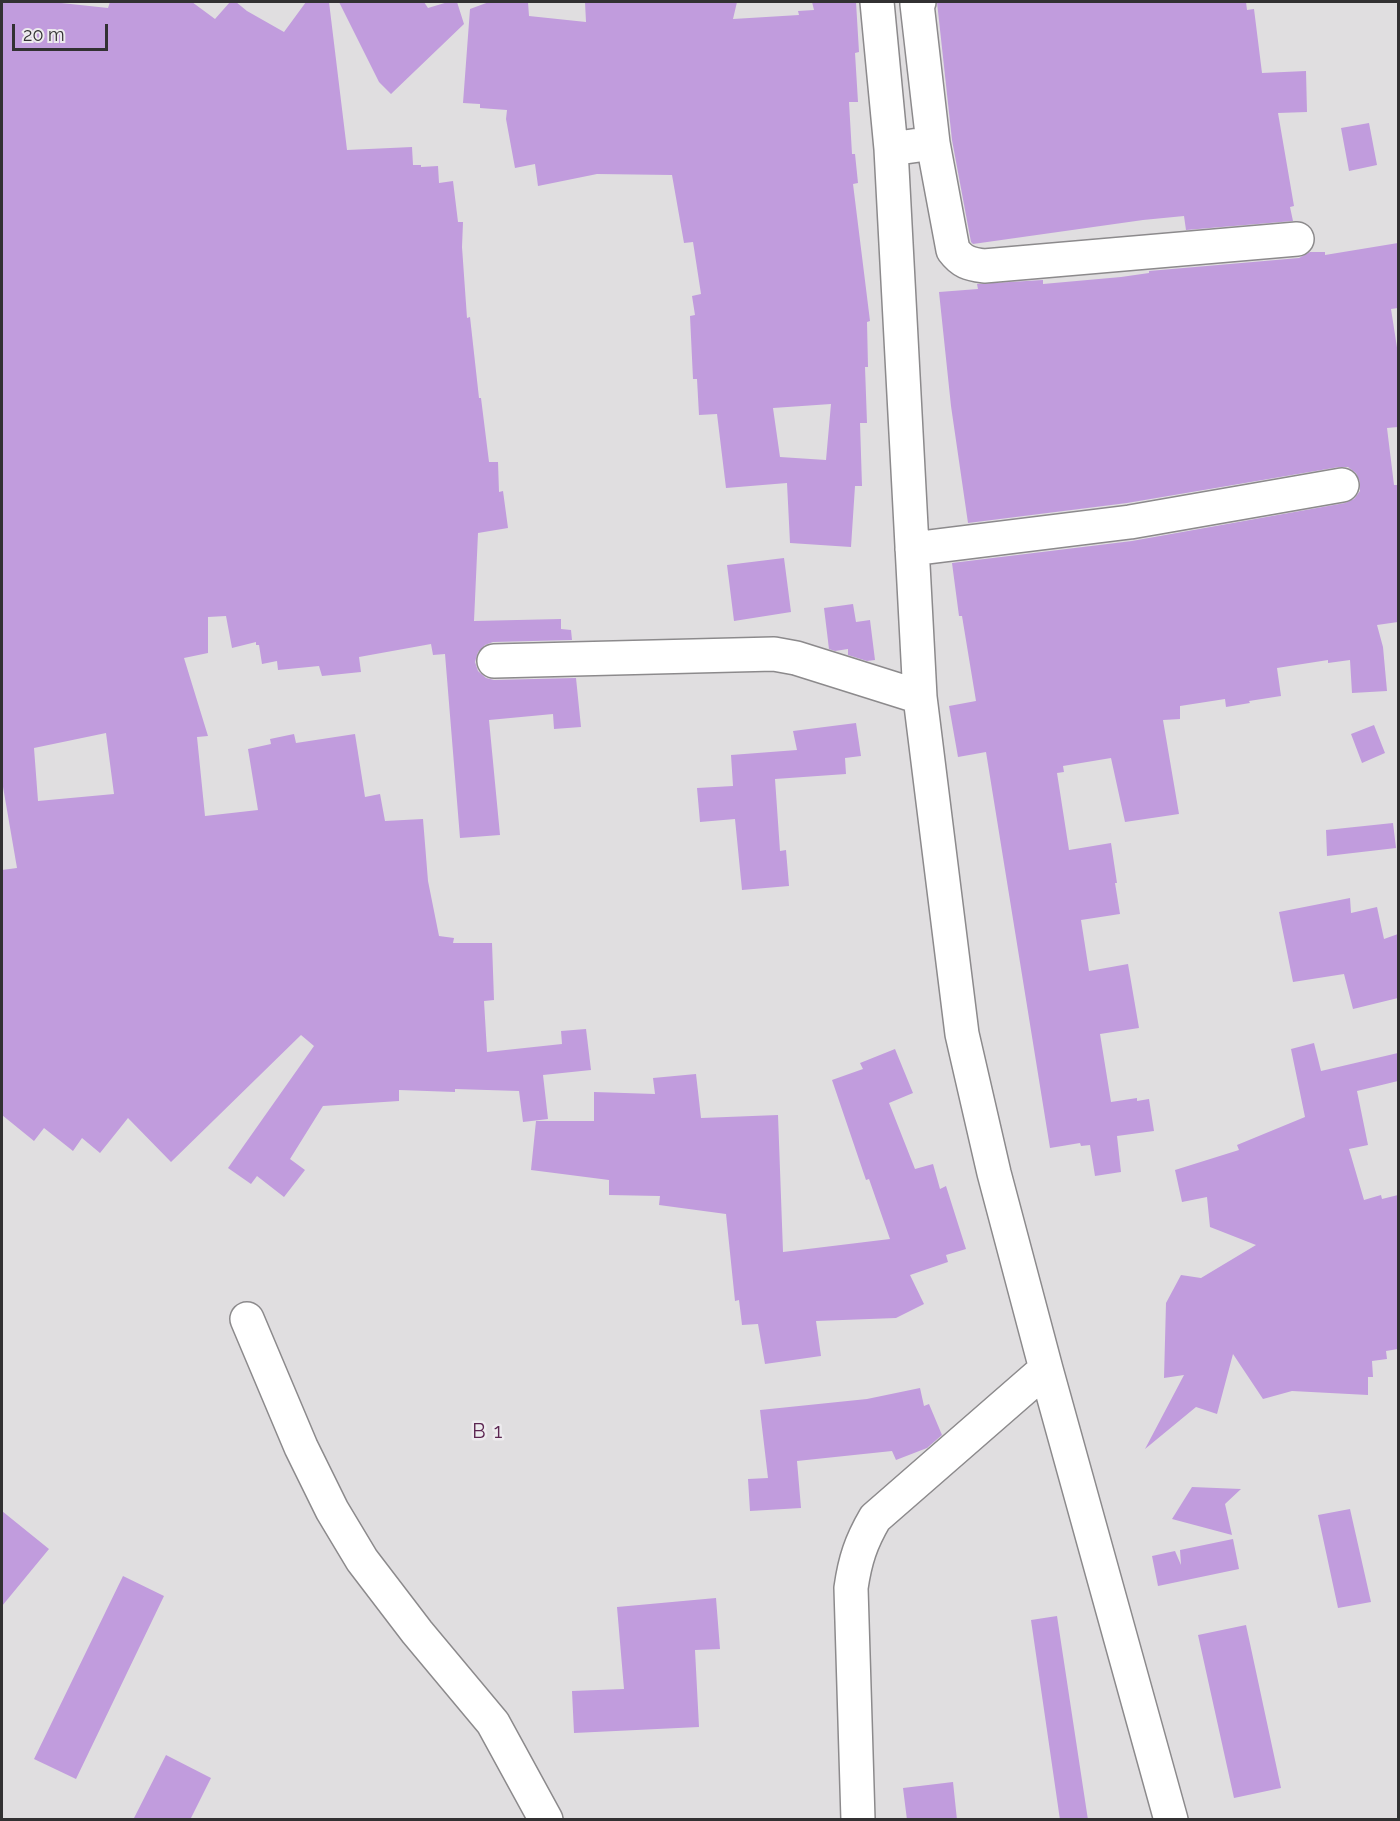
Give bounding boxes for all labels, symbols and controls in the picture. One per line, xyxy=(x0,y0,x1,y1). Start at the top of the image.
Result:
scale bar xyxy=(15,12,111,50)
text: 20 m xyxy=(23,24,65,45)
district label: B 1 xyxy=(472,1420,504,1444)

